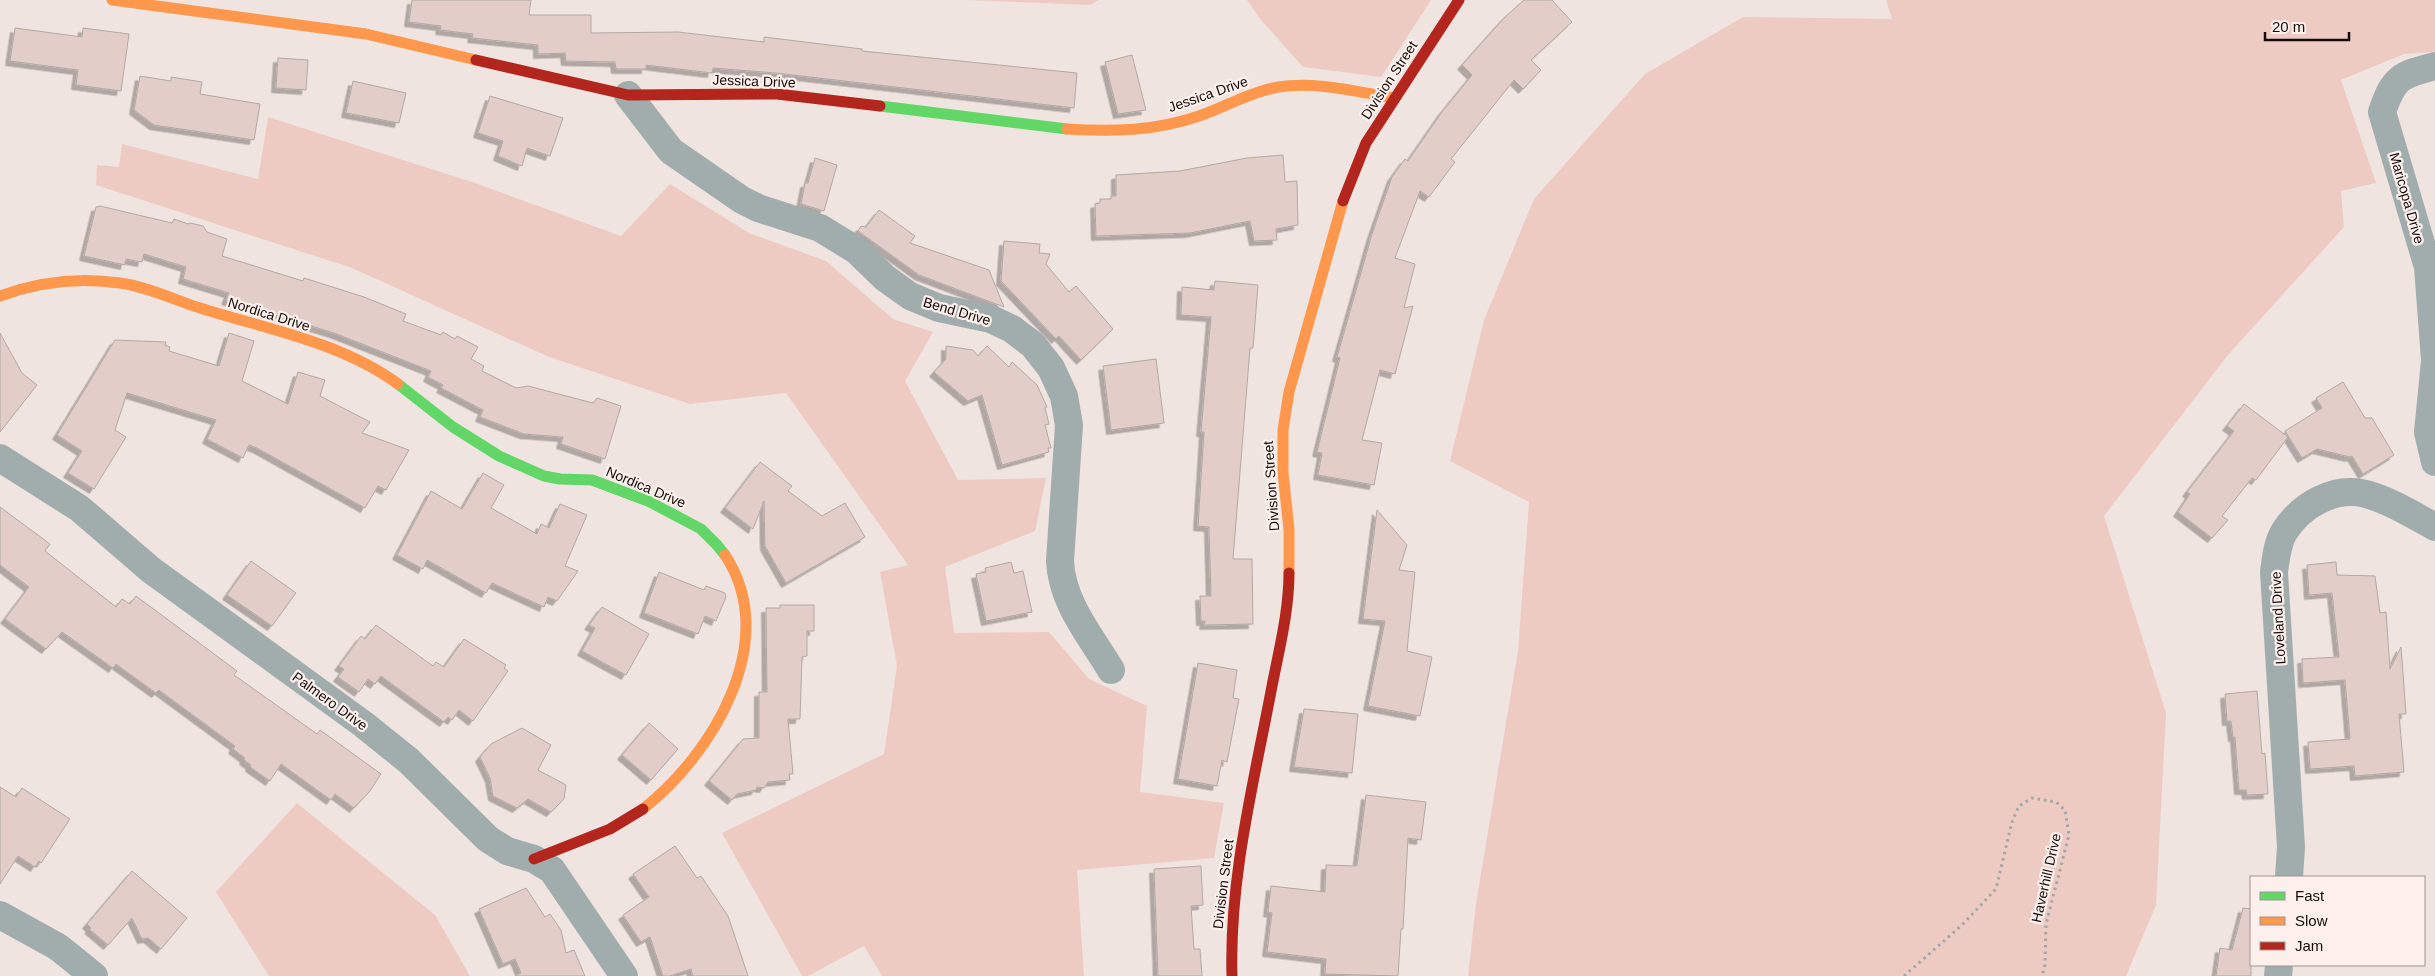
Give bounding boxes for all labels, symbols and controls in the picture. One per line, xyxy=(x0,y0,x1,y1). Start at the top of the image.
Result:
scale bar xyxy=(2265,10,2349,42)
text: 20 m xyxy=(2272,18,2305,35)
street label: Division Street xyxy=(1358,38,1420,122)
street label: Jessica Drive xyxy=(712,72,796,90)
street label: Jessica Drive xyxy=(1166,73,1250,115)
street label: Maricopa Drive xyxy=(2386,151,2428,246)
street label: Nordica Drive xyxy=(226,294,312,334)
street label: Bend Drive xyxy=(922,294,993,328)
street label: Division Street xyxy=(1260,440,1282,532)
street label: Nordica Drive xyxy=(604,463,688,511)
street label: Loveland Drive xyxy=(2268,571,2288,665)
street label: Palmero Drive xyxy=(289,668,371,734)
street label: Haverhill Drive xyxy=(2028,832,2064,924)
street label: Division Street xyxy=(1210,838,1236,930)
legend xyxy=(2250,876,2425,966)
text: Fast xyxy=(2295,887,2325,904)
text: Slow xyxy=(2295,912,2328,929)
text: Jam xyxy=(2295,937,2323,954)

